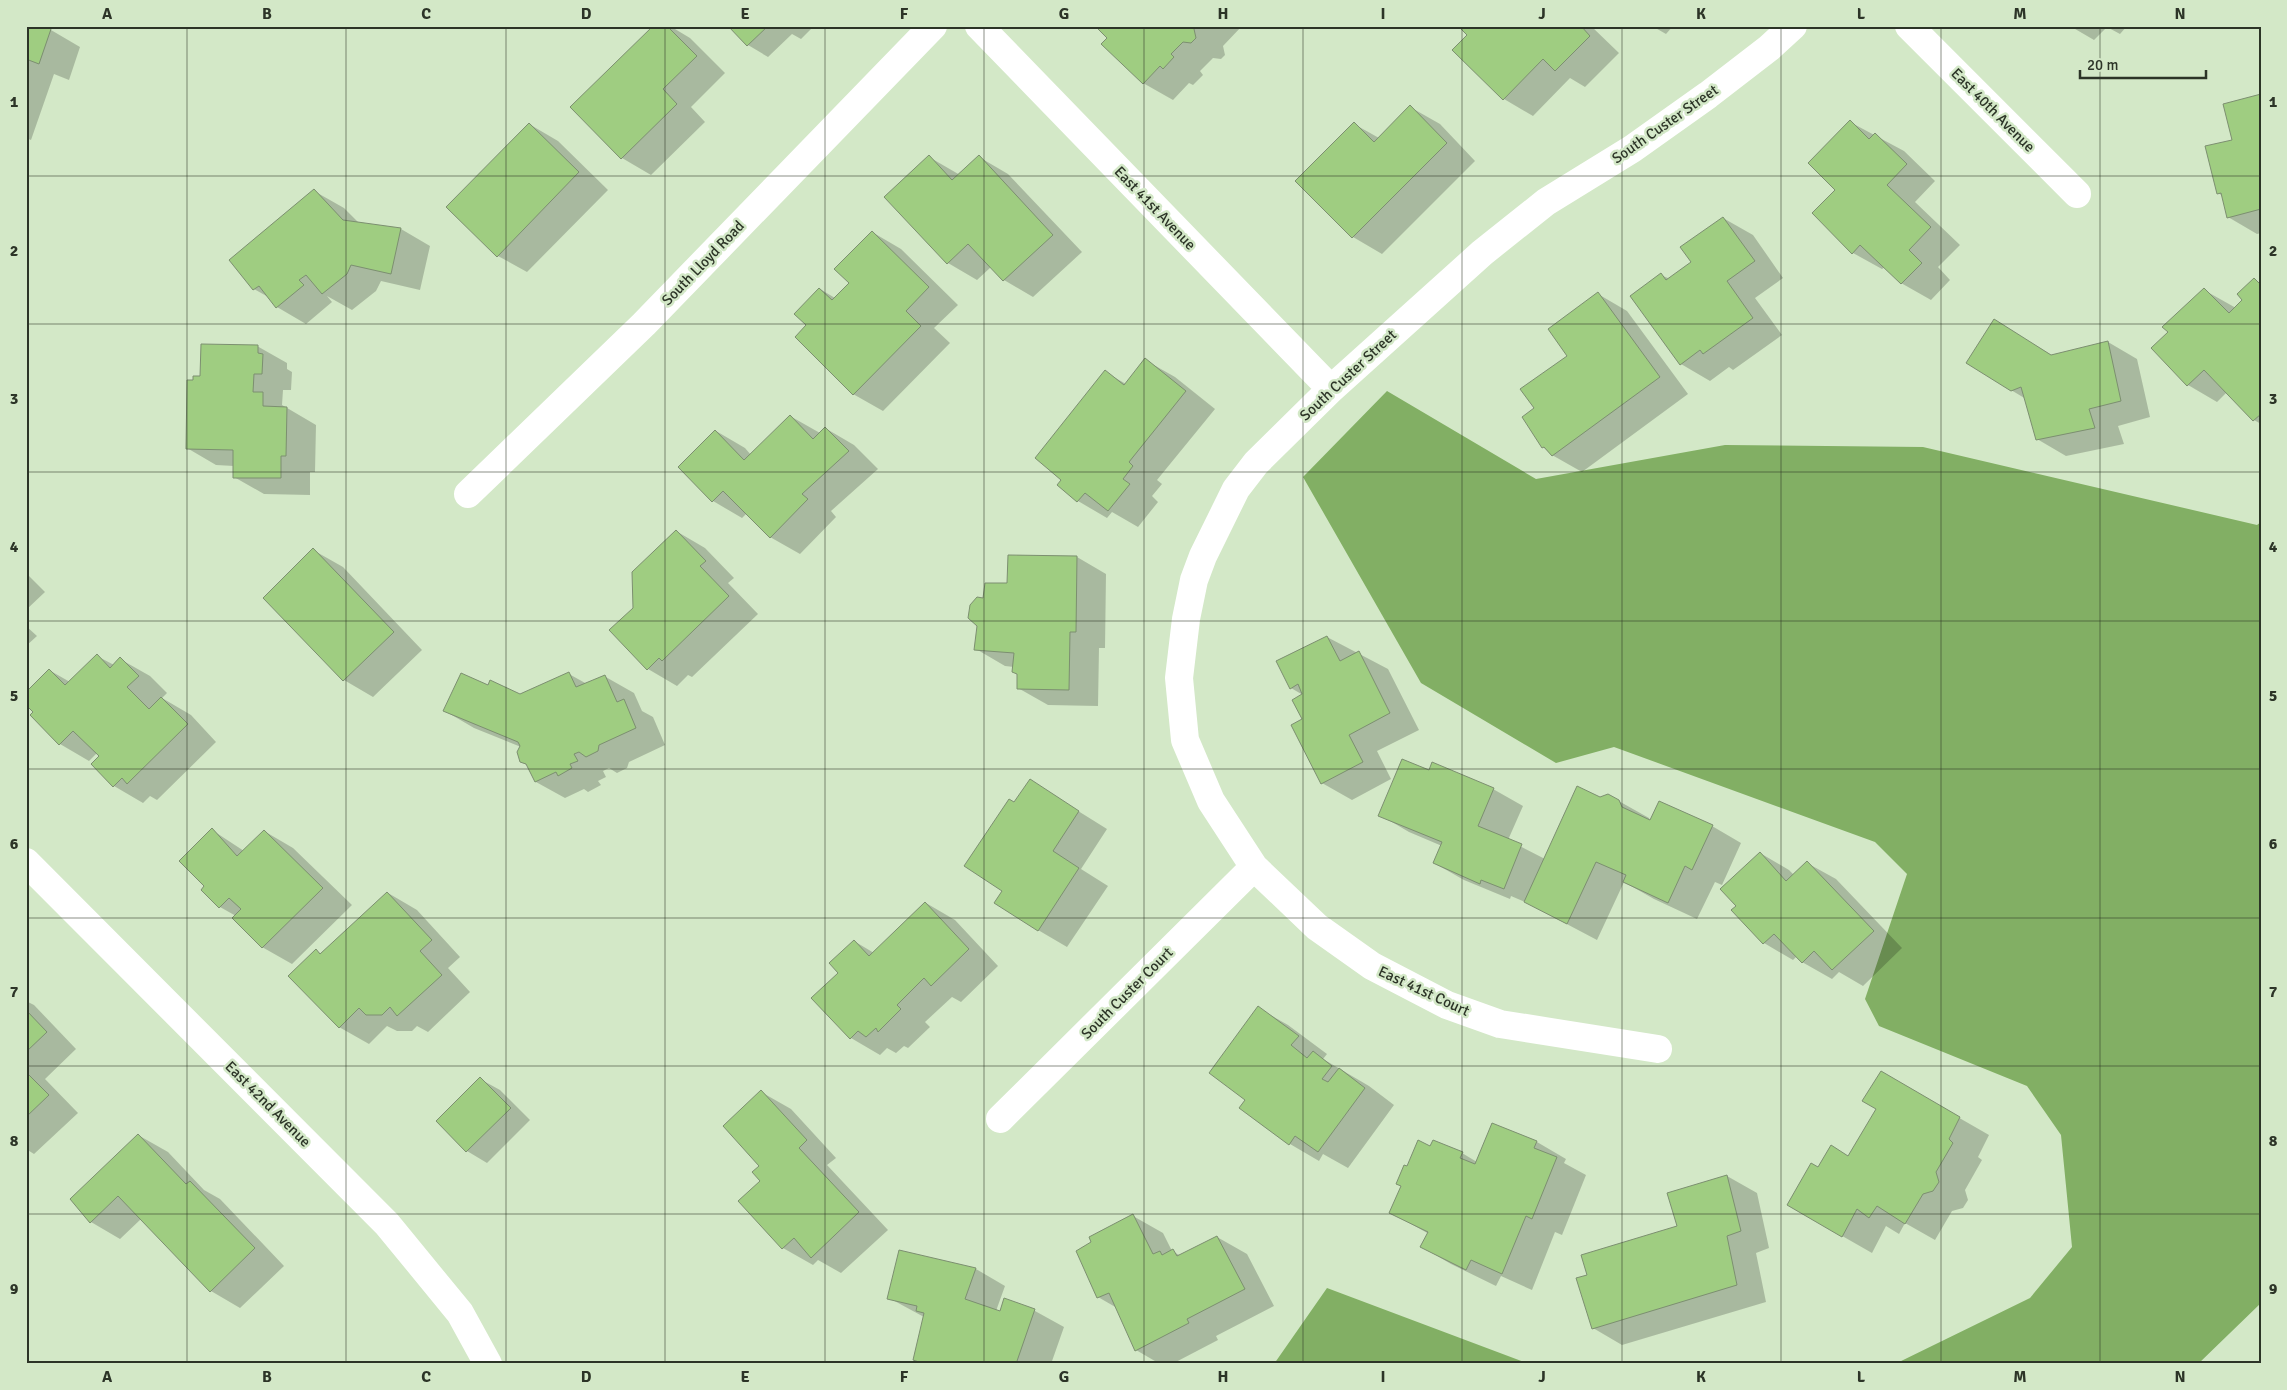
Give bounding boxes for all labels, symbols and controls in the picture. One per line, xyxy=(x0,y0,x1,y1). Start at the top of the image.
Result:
text: A xyxy=(102,4,113,24)
text: B xyxy=(262,4,272,24)
text: C xyxy=(421,4,431,24)
text: D xyxy=(581,4,592,24)
text: E xyxy=(740,4,750,24)
text: F xyxy=(900,4,909,24)
text: G xyxy=(1059,4,1069,24)
text: H xyxy=(1218,4,1228,24)
text: I xyxy=(1380,4,1386,24)
text: J xyxy=(1538,4,1546,24)
text: K xyxy=(1696,4,1706,24)
text: L xyxy=(1857,4,1866,24)
text: M xyxy=(2013,4,2027,24)
text: N xyxy=(2174,4,2186,24)
scale bar xyxy=(2080,48,2206,80)
text: 20 m xyxy=(2087,56,2118,74)
street label: East 40th Avenue xyxy=(1947,64,2039,156)
street label: South Custer Street xyxy=(1609,81,1721,167)
text: 1 xyxy=(10,92,19,112)
text: 1 xyxy=(2269,92,2278,112)
street label: East 41st Avenue xyxy=(1111,162,1199,254)
street label: South Lloyd Road xyxy=(658,217,748,309)
text: 2 xyxy=(10,241,18,261)
text: 2 xyxy=(2269,241,2277,261)
street label: South Custer Street xyxy=(1296,326,1400,424)
text: 3 xyxy=(10,389,18,409)
text: 3 xyxy=(2269,389,2277,409)
text: 4 xyxy=(10,537,19,557)
text: 4 xyxy=(2269,537,2278,557)
text: 5 xyxy=(10,686,18,706)
text: 5 xyxy=(2269,686,2277,706)
text: 6 xyxy=(10,834,19,854)
text: 6 xyxy=(2269,834,2278,854)
street label: South Custer Court xyxy=(1077,943,1177,1043)
street label: East 41st Court xyxy=(1376,962,1472,1020)
text: 7 xyxy=(10,982,19,1002)
text: 7 xyxy=(2269,982,2278,1002)
street label: East 42nd Avenue xyxy=(221,1057,315,1151)
text: 8 xyxy=(10,1131,19,1151)
text: 8 xyxy=(2269,1131,2278,1151)
text: 9 xyxy=(10,1279,19,1299)
text: 9 xyxy=(2269,1279,2278,1299)
text: A xyxy=(102,1367,113,1387)
text: B xyxy=(262,1367,272,1387)
text: C xyxy=(421,1367,431,1387)
text: D xyxy=(581,1367,592,1387)
text: E xyxy=(740,1367,750,1387)
text: F xyxy=(900,1367,909,1387)
text: G xyxy=(1059,1367,1069,1387)
text: H xyxy=(1218,1367,1228,1387)
text: I xyxy=(1380,1367,1386,1387)
text: J xyxy=(1538,1367,1546,1387)
text: K xyxy=(1696,1367,1706,1387)
text: L xyxy=(1857,1367,1866,1387)
text: M xyxy=(2013,1367,2027,1387)
text: N xyxy=(2174,1367,2186,1387)

